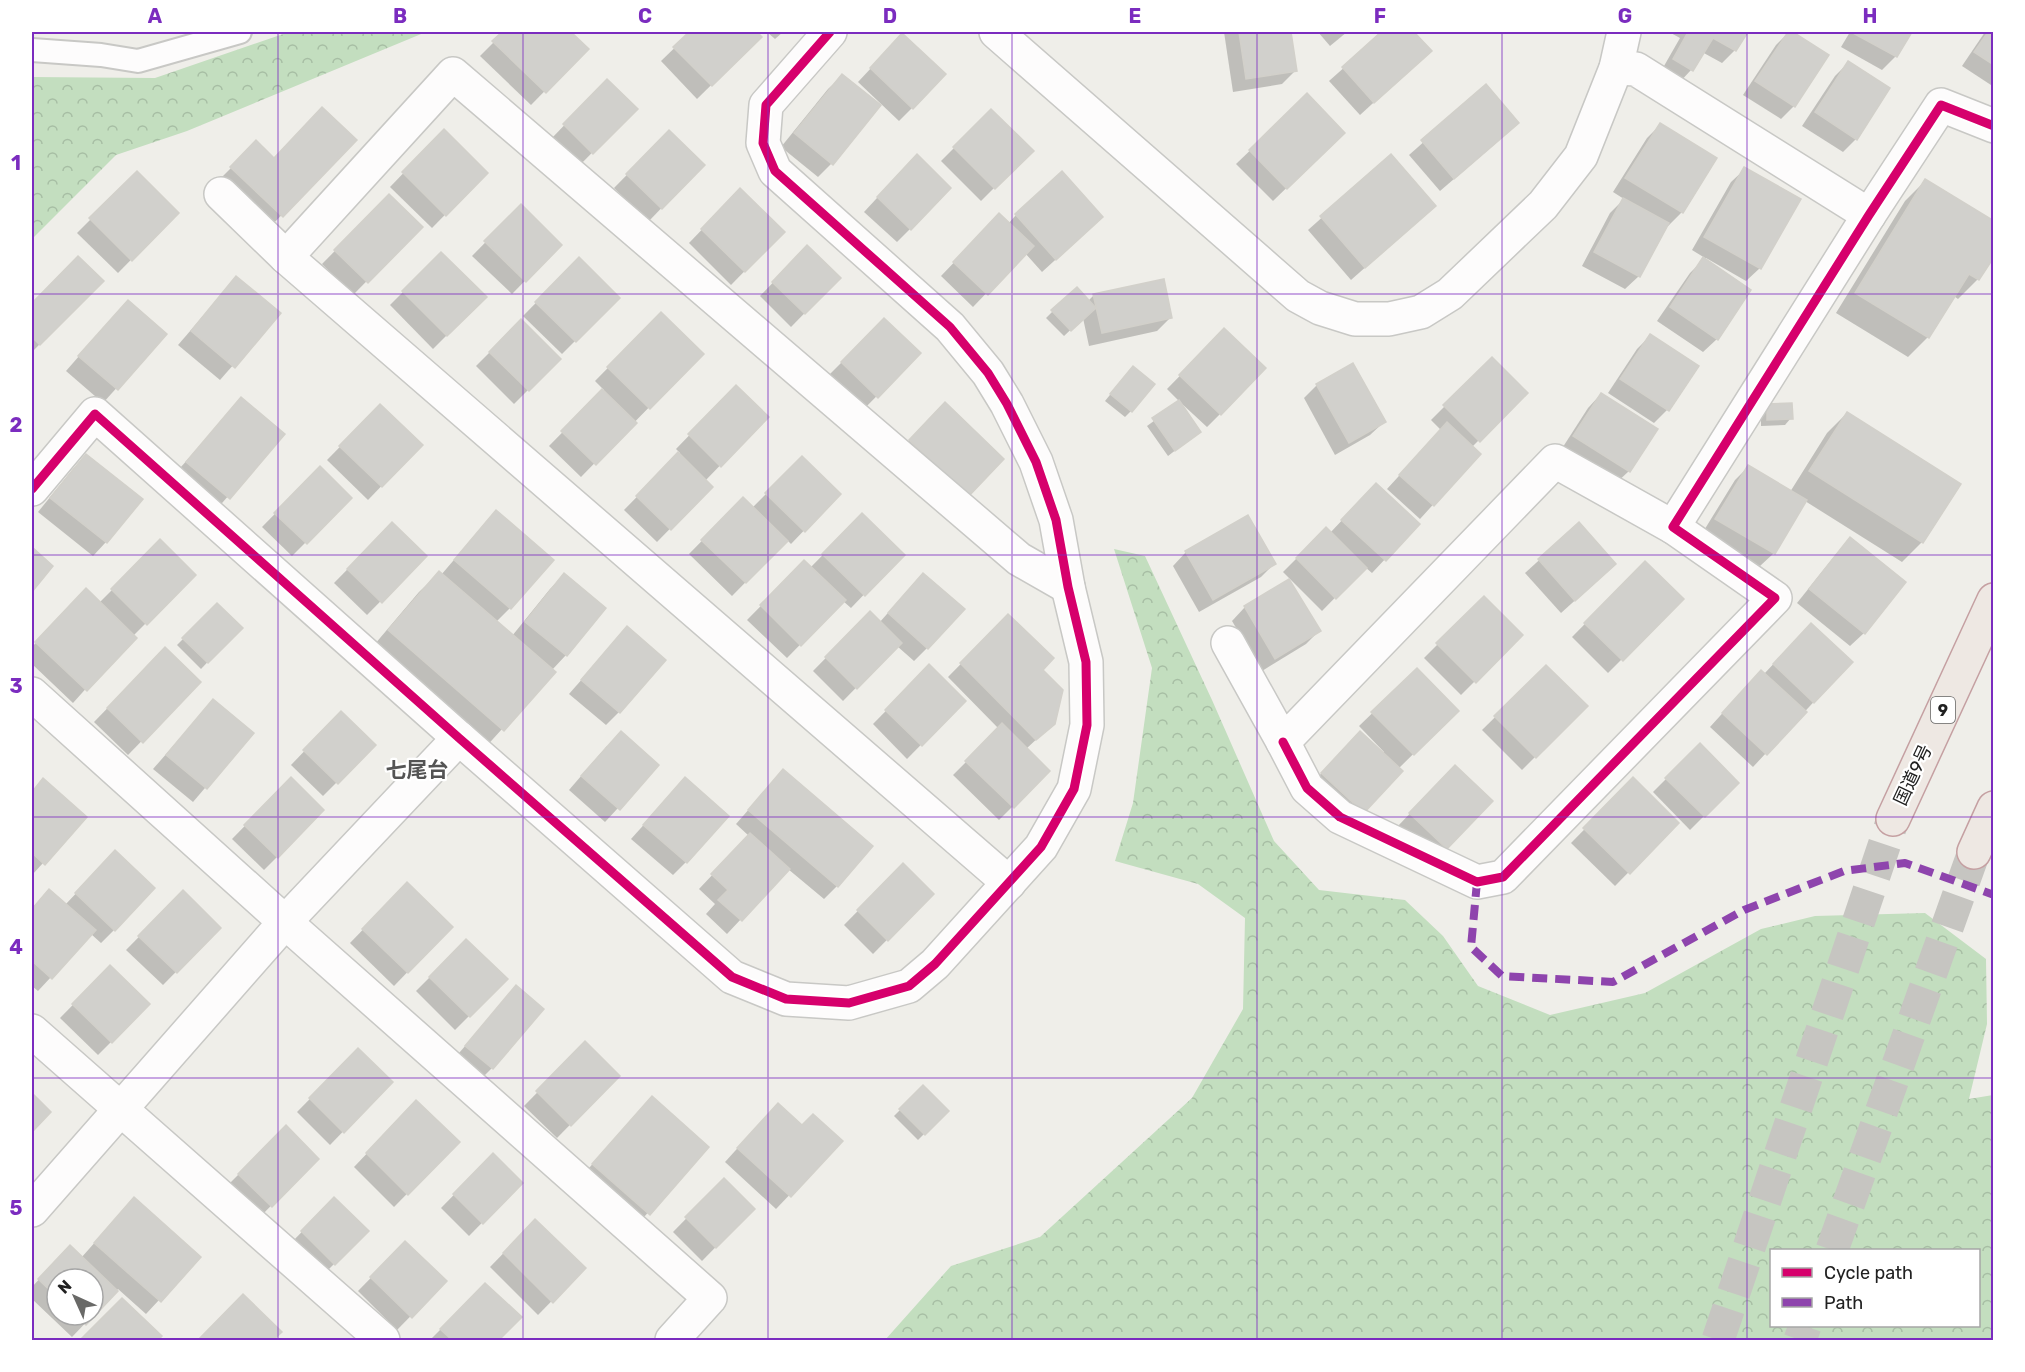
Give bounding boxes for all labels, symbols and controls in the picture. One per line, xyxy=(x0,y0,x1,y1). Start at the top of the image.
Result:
text: A xyxy=(148,4,163,28)
text: B xyxy=(393,4,407,28)
text: C xyxy=(638,4,652,28)
text: D xyxy=(883,4,897,28)
text: E xyxy=(1129,4,1141,28)
text: F xyxy=(1374,4,1386,28)
text: G xyxy=(1618,4,1632,28)
text: H xyxy=(1863,4,1877,28)
text: 1 xyxy=(11,151,21,175)
text: 2 xyxy=(10,413,23,437)
text: 3 xyxy=(9,674,23,698)
road number: 9 xyxy=(1931,697,1955,723)
street label: 国道9号 xyxy=(1889,741,1937,809)
district label: 七尾台 xyxy=(386,757,449,782)
text: 4 xyxy=(9,935,23,959)
text: 5 xyxy=(10,1196,23,1220)
legend xyxy=(1770,1249,1980,1327)
text: Cycle path xyxy=(1824,1262,1913,1284)
north arrow xyxy=(45,1267,105,1327)
text: N xyxy=(54,1276,76,1298)
text: Path xyxy=(1824,1292,1863,1314)

